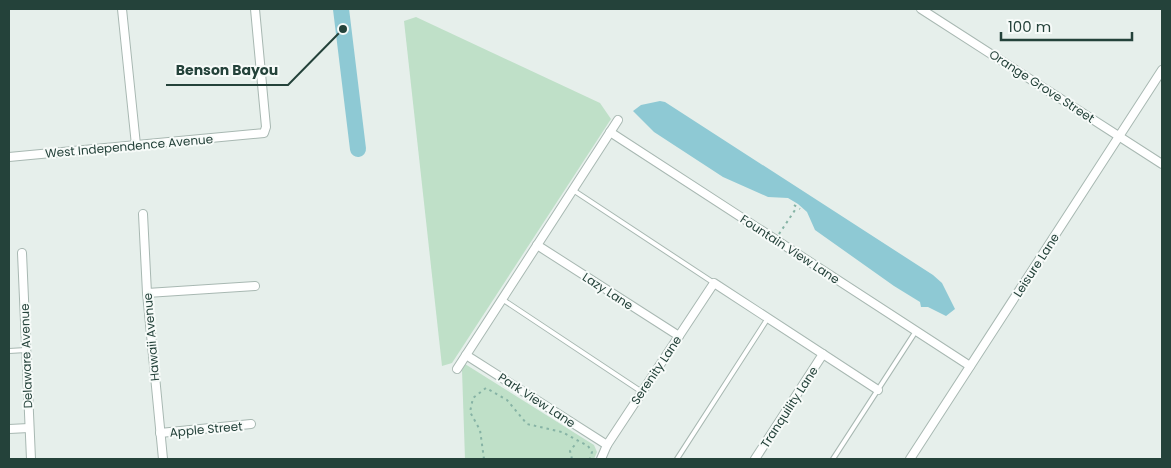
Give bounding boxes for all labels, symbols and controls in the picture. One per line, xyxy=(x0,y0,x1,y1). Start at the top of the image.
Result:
scale bar xyxy=(1001,10,1132,42)
text: 100 m xyxy=(1008,16,1051,37)
street label: Orange Grove Street xyxy=(986,46,1098,126)
callout: Benson Bayou xyxy=(166,56,288,85)
text: Benson Bayou xyxy=(176,60,278,80)
street label: West Independence Avenue xyxy=(44,130,214,162)
street label: Fountain View Lane xyxy=(737,210,843,288)
street label: Leisure Lane xyxy=(1009,230,1063,300)
street label: Lazy Lane xyxy=(579,268,637,314)
street label: Hawaii Avenue xyxy=(139,292,163,382)
street label: Delaware Avenue xyxy=(16,303,36,409)
street label: Serenity Lane xyxy=(627,332,685,408)
street label: Tranquility Lane xyxy=(756,363,822,451)
street label: Park View Lane xyxy=(495,369,579,431)
street label: Apple Street xyxy=(169,417,243,441)

